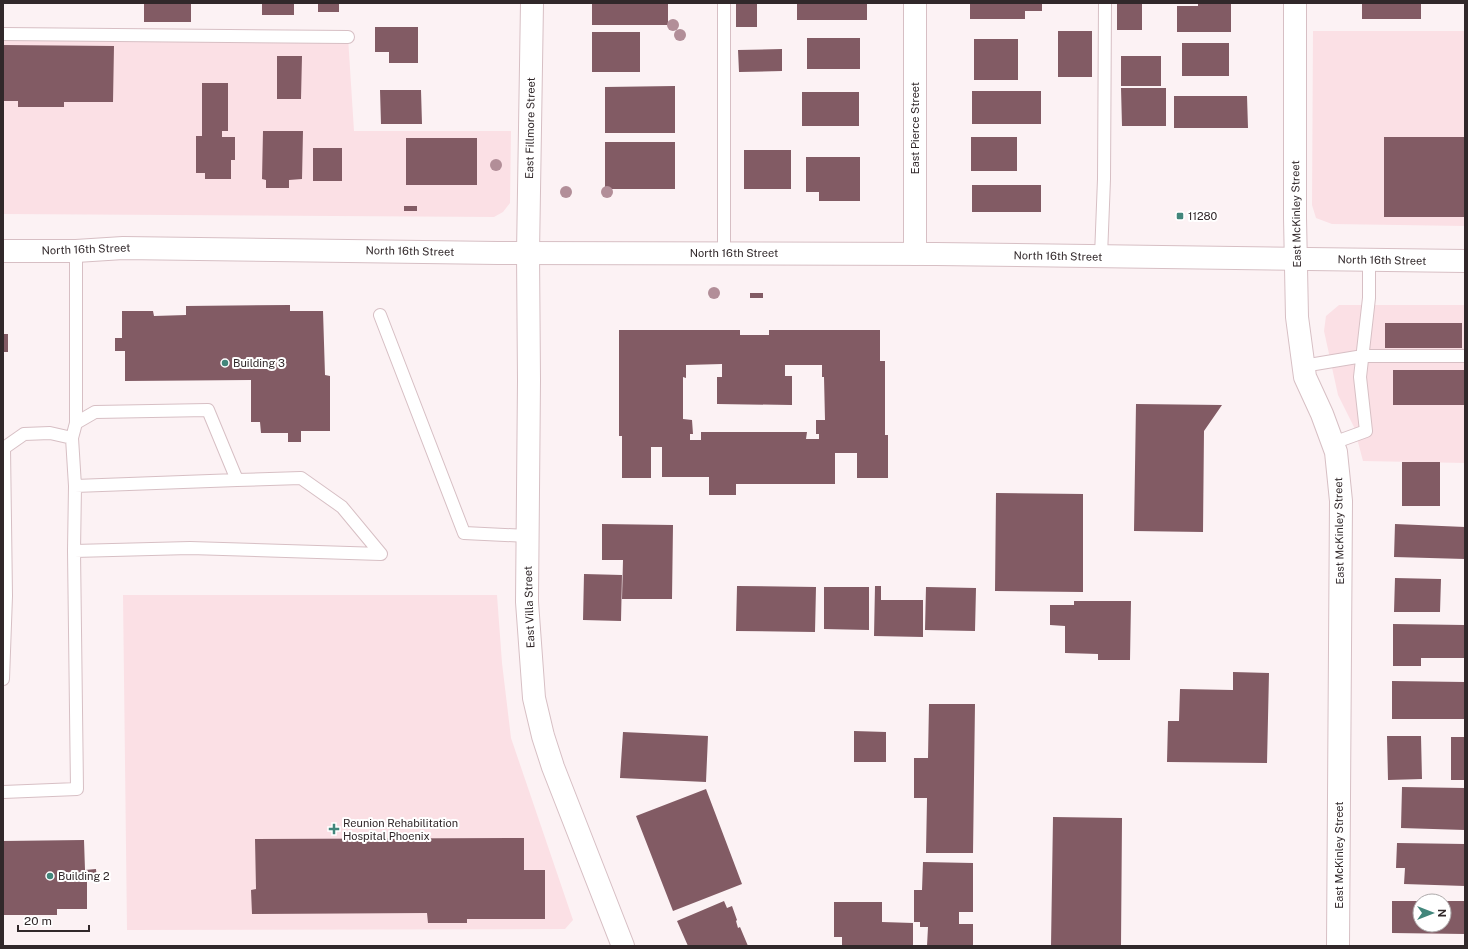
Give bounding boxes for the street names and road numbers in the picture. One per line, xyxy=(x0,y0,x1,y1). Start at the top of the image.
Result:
street label: East Fillmore Street xyxy=(523,77,537,179)
street label: East Pierce Street xyxy=(909,82,921,174)
street label: East McKinley Street xyxy=(1289,160,1303,268)
street label: North 16th Street xyxy=(42,241,130,257)
street label: North 16th Street xyxy=(366,244,454,258)
street label: North 16th Street xyxy=(690,247,778,259)
street label: North 16th Street xyxy=(1014,249,1102,263)
street label: North 16th Street xyxy=(1338,253,1426,267)
street label: East McKinley Street xyxy=(1332,477,1346,585)
street label: East Villa Street xyxy=(522,566,536,648)
street label: East McKinley Street xyxy=(1333,801,1345,909)

